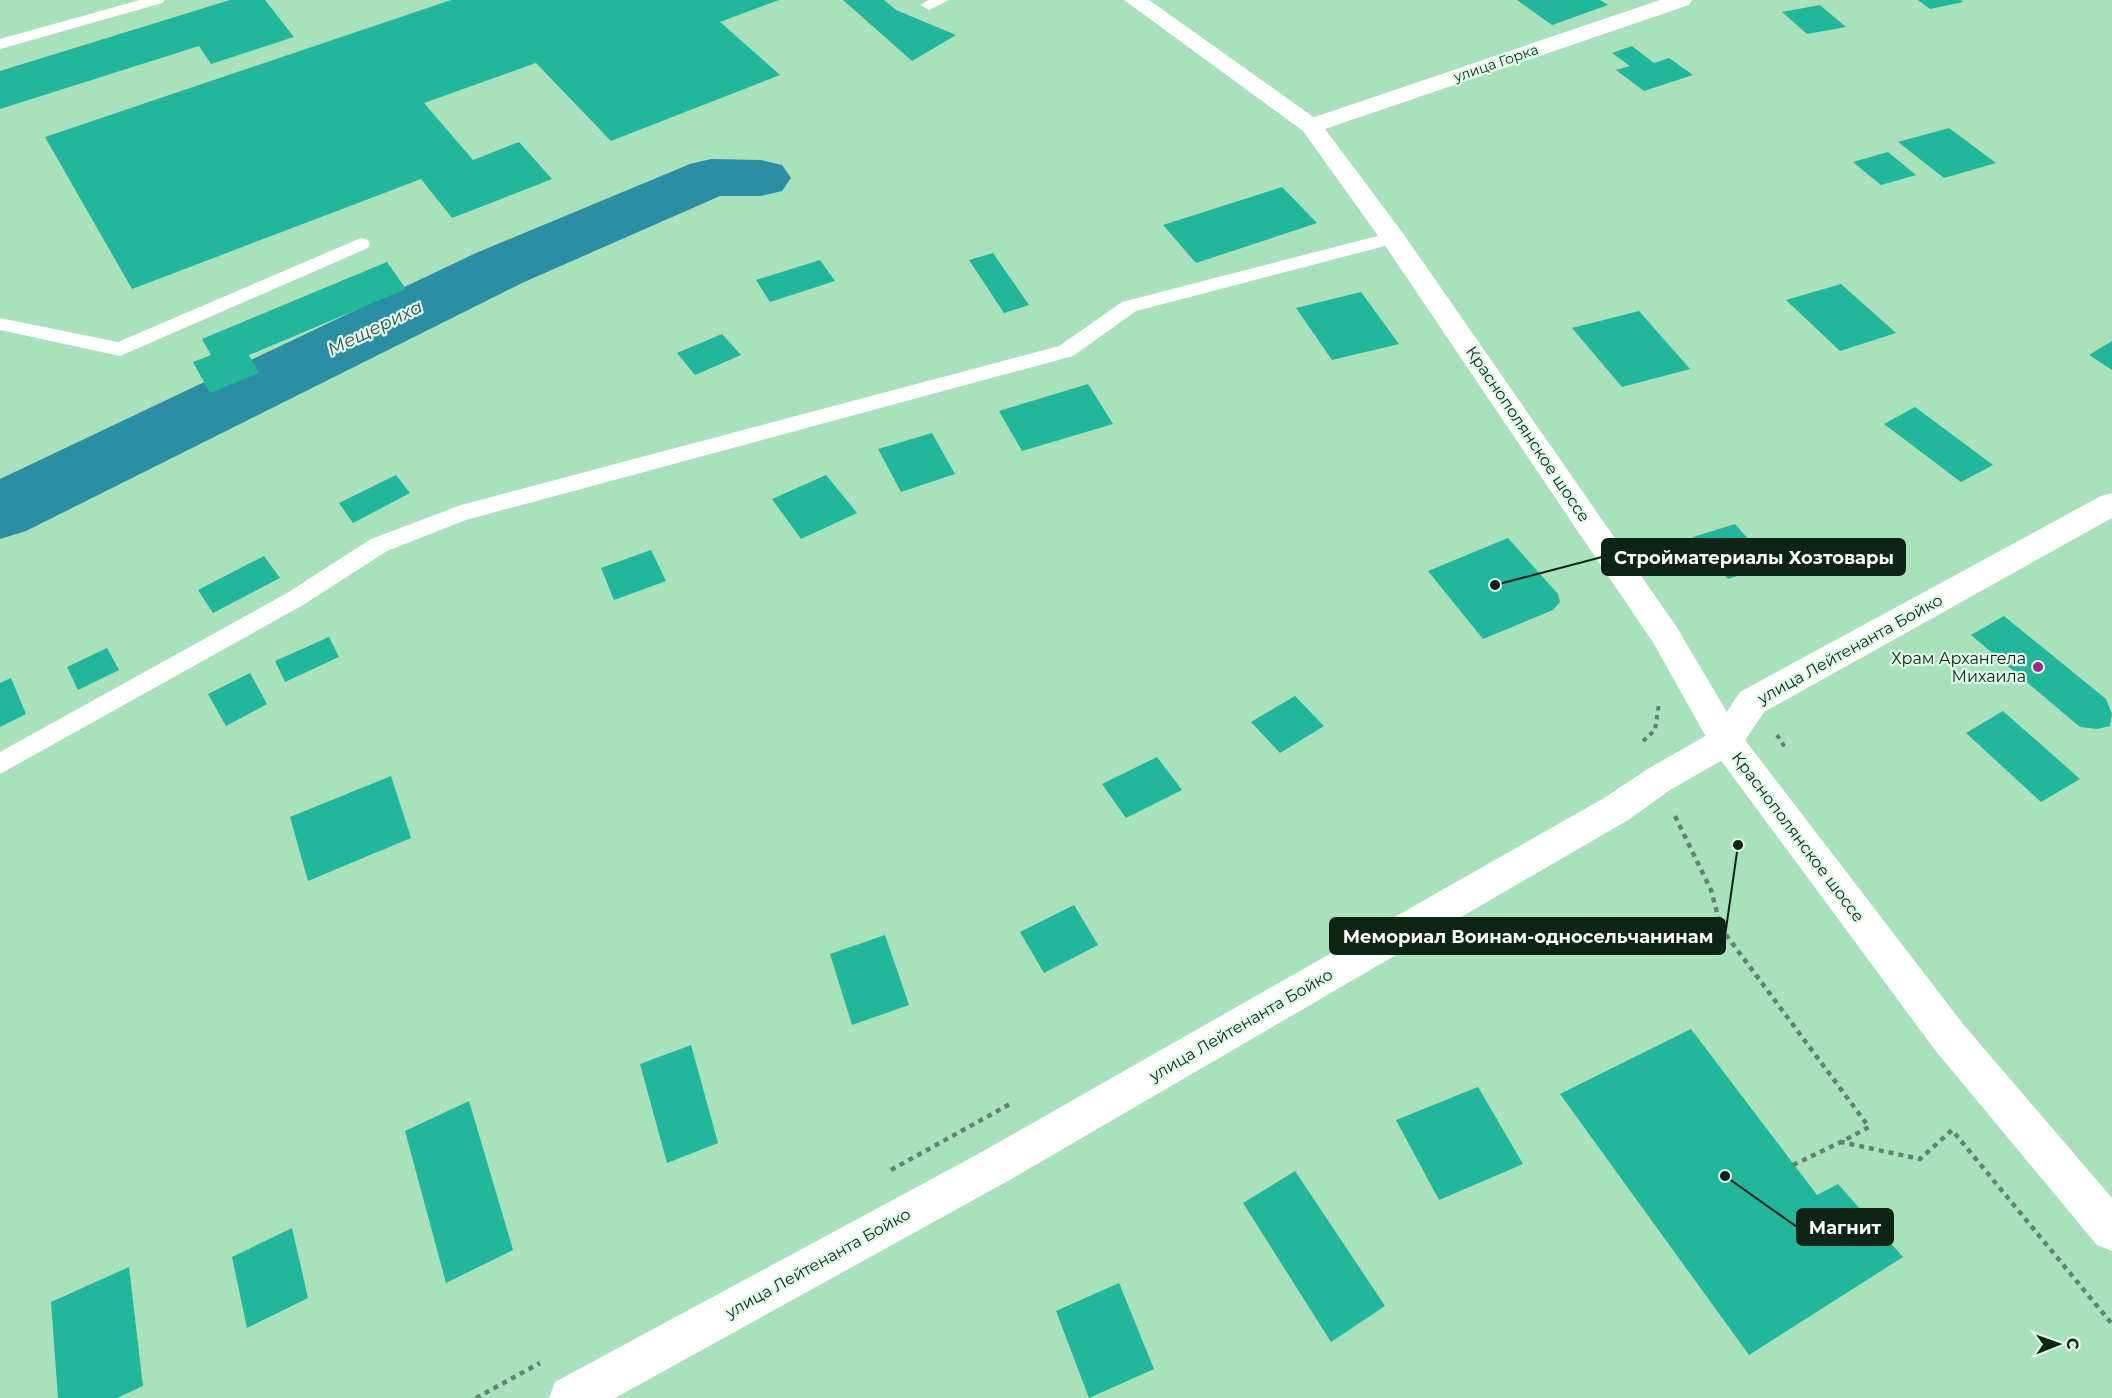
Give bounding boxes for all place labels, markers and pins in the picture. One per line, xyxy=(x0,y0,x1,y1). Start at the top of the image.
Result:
callout: Стройматериалы Хозтовары xyxy=(1602,539,1905,575)
place label: Храм Архангела Михаила xyxy=(1891,649,2026,686)
marker: Храм Архангела Михаила xyxy=(2031,660,2045,674)
callout: Мемориал Воинам-односельчанинам xyxy=(1330,918,1725,954)
callout: Магнит xyxy=(1797,1209,1893,1245)

